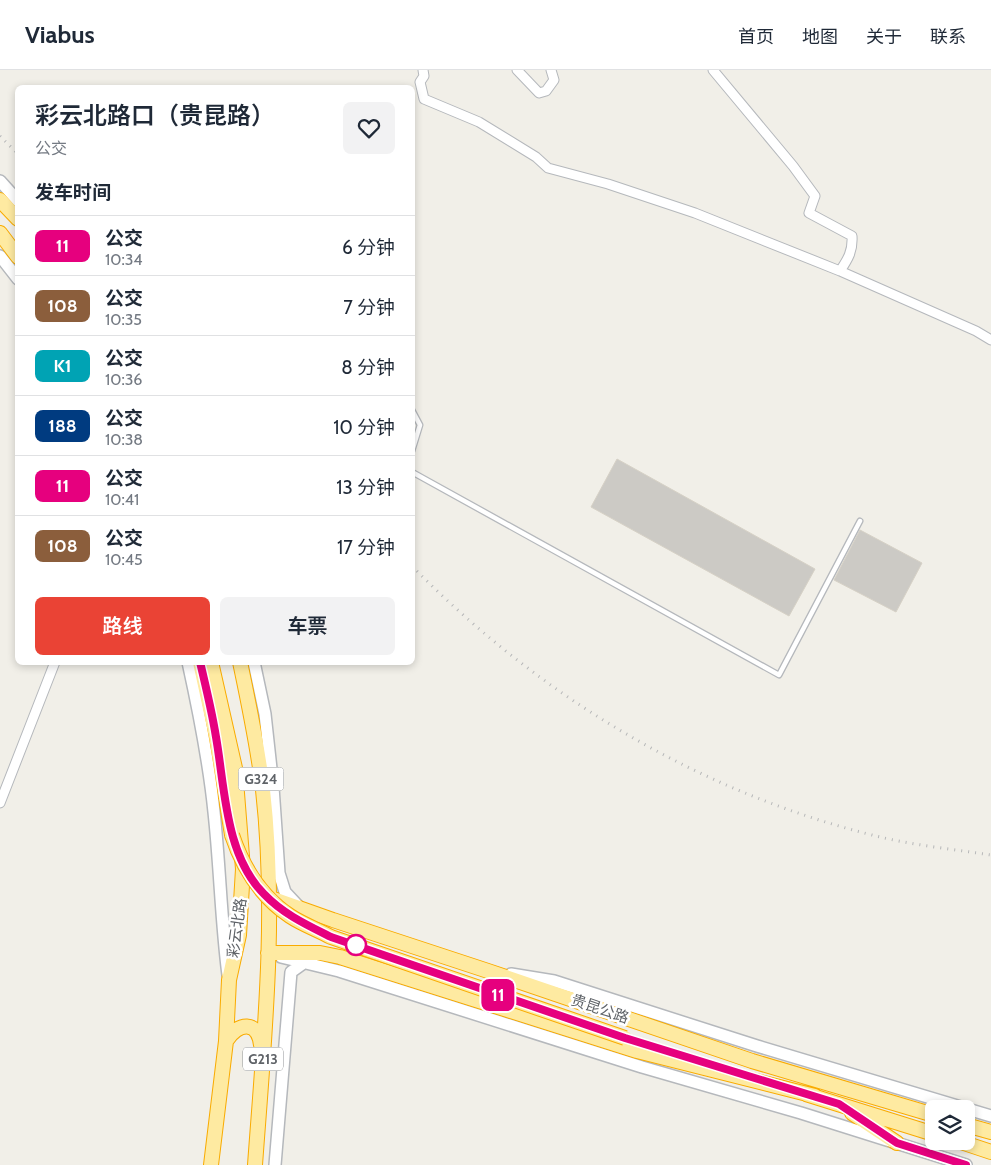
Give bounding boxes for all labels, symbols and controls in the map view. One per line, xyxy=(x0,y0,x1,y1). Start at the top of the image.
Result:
text: Viabus xyxy=(25,20,95,49)
text: 首页 xyxy=(738,26,774,48)
text: 地图 xyxy=(802,26,838,48)
text: 关于 xyxy=(866,26,902,48)
text: 联系 xyxy=(930,26,966,48)
text: 彩云北路口（贵昆路） xyxy=(35,101,275,130)
button: heart xyxy=(343,102,395,154)
text: 公交 xyxy=(35,139,67,158)
text: 发车时间 xyxy=(35,181,111,204)
text: 公交 xyxy=(105,227,143,250)
text: 11 xyxy=(56,235,69,257)
text: 6 分钟 xyxy=(342,236,395,259)
text: 10:34 xyxy=(105,250,143,269)
text: 公交 xyxy=(105,287,143,310)
text: 108 xyxy=(47,295,78,317)
text: 7 分钟 xyxy=(343,296,395,319)
text: 10:35 xyxy=(105,310,142,329)
text: 公交 xyxy=(105,347,143,370)
text: K1 xyxy=(54,355,71,377)
text: 8 分钟 xyxy=(341,356,395,379)
text: 10:36 xyxy=(105,370,142,389)
text: 公交 xyxy=(105,407,143,430)
text: 188 xyxy=(48,415,77,437)
text: 10 分钟 xyxy=(333,416,395,439)
text: 10:38 xyxy=(105,430,143,449)
text: 公交 xyxy=(105,467,143,490)
text: 11 xyxy=(56,475,69,497)
text: 13 分钟 xyxy=(336,476,395,499)
text: 10:41 xyxy=(105,490,139,509)
text: 公交 xyxy=(105,527,143,550)
text: 108 xyxy=(47,535,78,557)
text: 17 分钟 xyxy=(337,536,395,559)
text: 10:45 xyxy=(105,550,143,569)
button: 路线 xyxy=(35,597,210,655)
button: 车票 xyxy=(220,597,395,655)
road number: G324 xyxy=(238,768,284,791)
street label: 彩云北路 xyxy=(224,897,250,959)
unlabelled marker xyxy=(345,934,367,956)
line badge: 11 xyxy=(476,979,520,1011)
text: 11 xyxy=(491,984,505,1006)
street label: 贵昆公路 xyxy=(569,991,631,1027)
road number: G213 xyxy=(243,1048,283,1071)
map controls xyxy=(925,1100,975,1150)
button: layers xyxy=(925,1100,975,1150)

